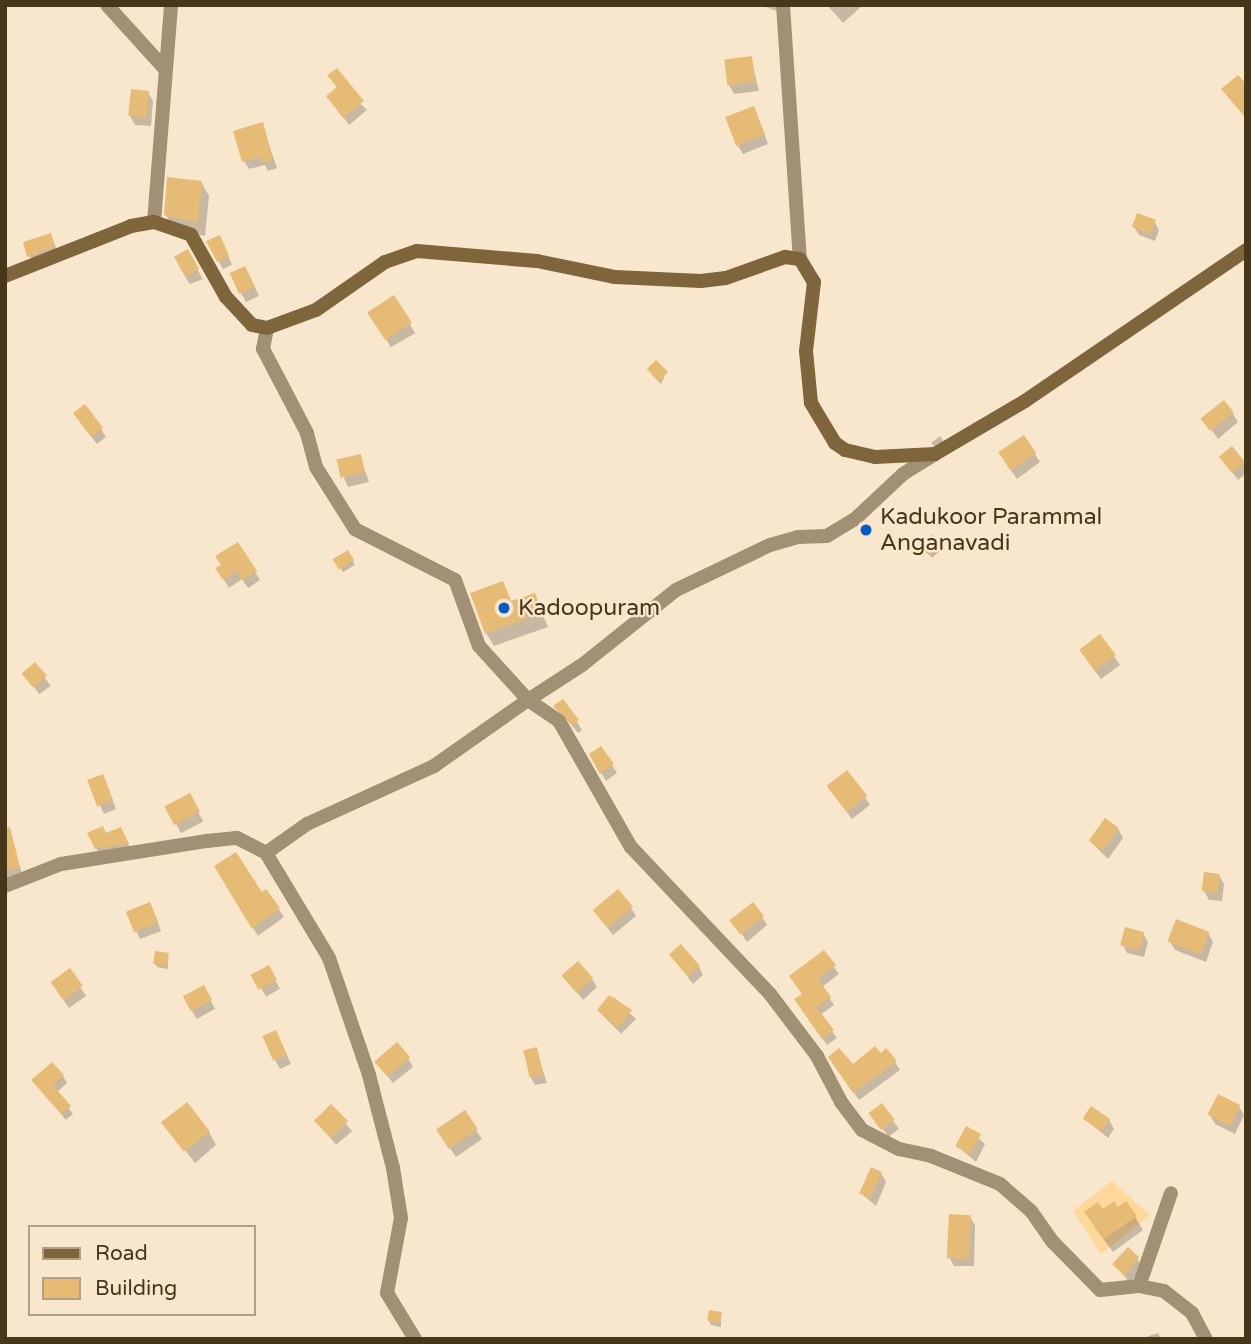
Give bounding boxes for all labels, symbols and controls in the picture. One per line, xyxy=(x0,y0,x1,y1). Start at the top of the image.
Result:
place label: Kadukoor Parammal Anganavadi xyxy=(880,503,1102,557)
marker: Kadukoor Parammal Anganavadi xyxy=(858,522,874,538)
place label: Kadoopuram xyxy=(518,594,660,622)
marker: Kadoopuram xyxy=(496,600,512,616)
legend xyxy=(28,1225,256,1316)
text: Road xyxy=(95,1241,148,1266)
text: Building xyxy=(95,1276,177,1301)

